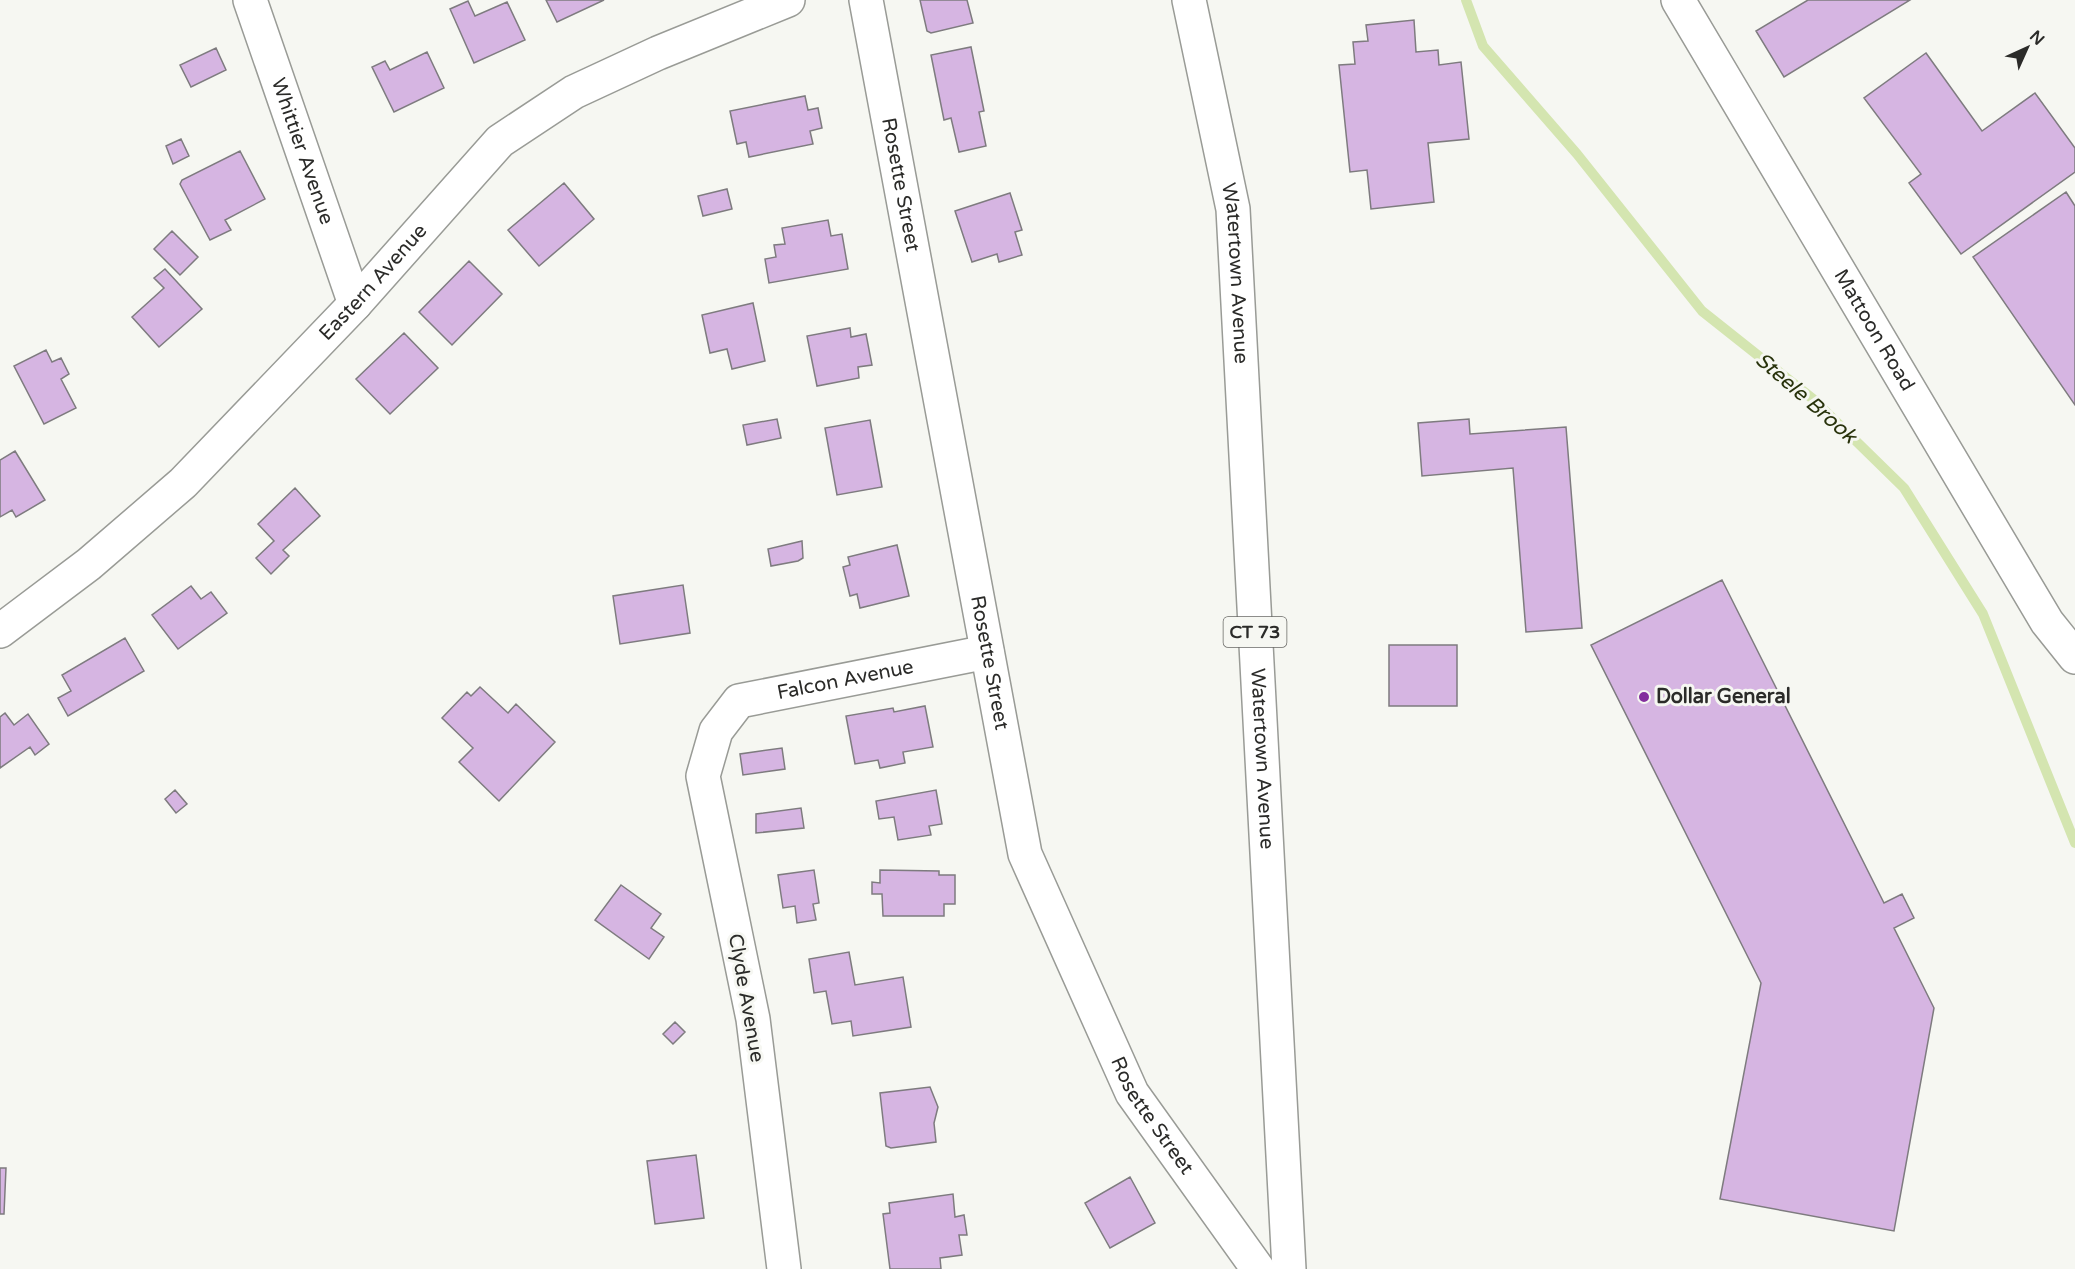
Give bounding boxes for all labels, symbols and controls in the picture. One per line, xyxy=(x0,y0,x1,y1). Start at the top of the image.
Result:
north arrow xyxy=(1997,18,2057,78)
text: N xyxy=(2025,26,2049,50)
street label: Whittier Avenue xyxy=(266,75,339,228)
street label: Rosette Street xyxy=(876,116,925,254)
street label: Watertown Avenue xyxy=(1216,181,1253,364)
street label: Eastern Avenue xyxy=(314,219,432,346)
street label: Mattoon Road xyxy=(1829,265,1919,396)
water label: Steele Brook xyxy=(1750,347,1863,450)
street label: Rosette Street xyxy=(965,593,1014,732)
road number: CT 73 xyxy=(1224,617,1286,647)
street label: Falcon Avenue xyxy=(775,655,916,705)
street label: Watertown Avenue xyxy=(1245,667,1279,850)
place label: Dollar General xyxy=(1656,685,1791,709)
marker: Dollar General xyxy=(1637,690,1651,704)
street label: Clyde Avenue xyxy=(723,932,769,1064)
street label: Rosette Street xyxy=(1105,1053,1199,1180)

